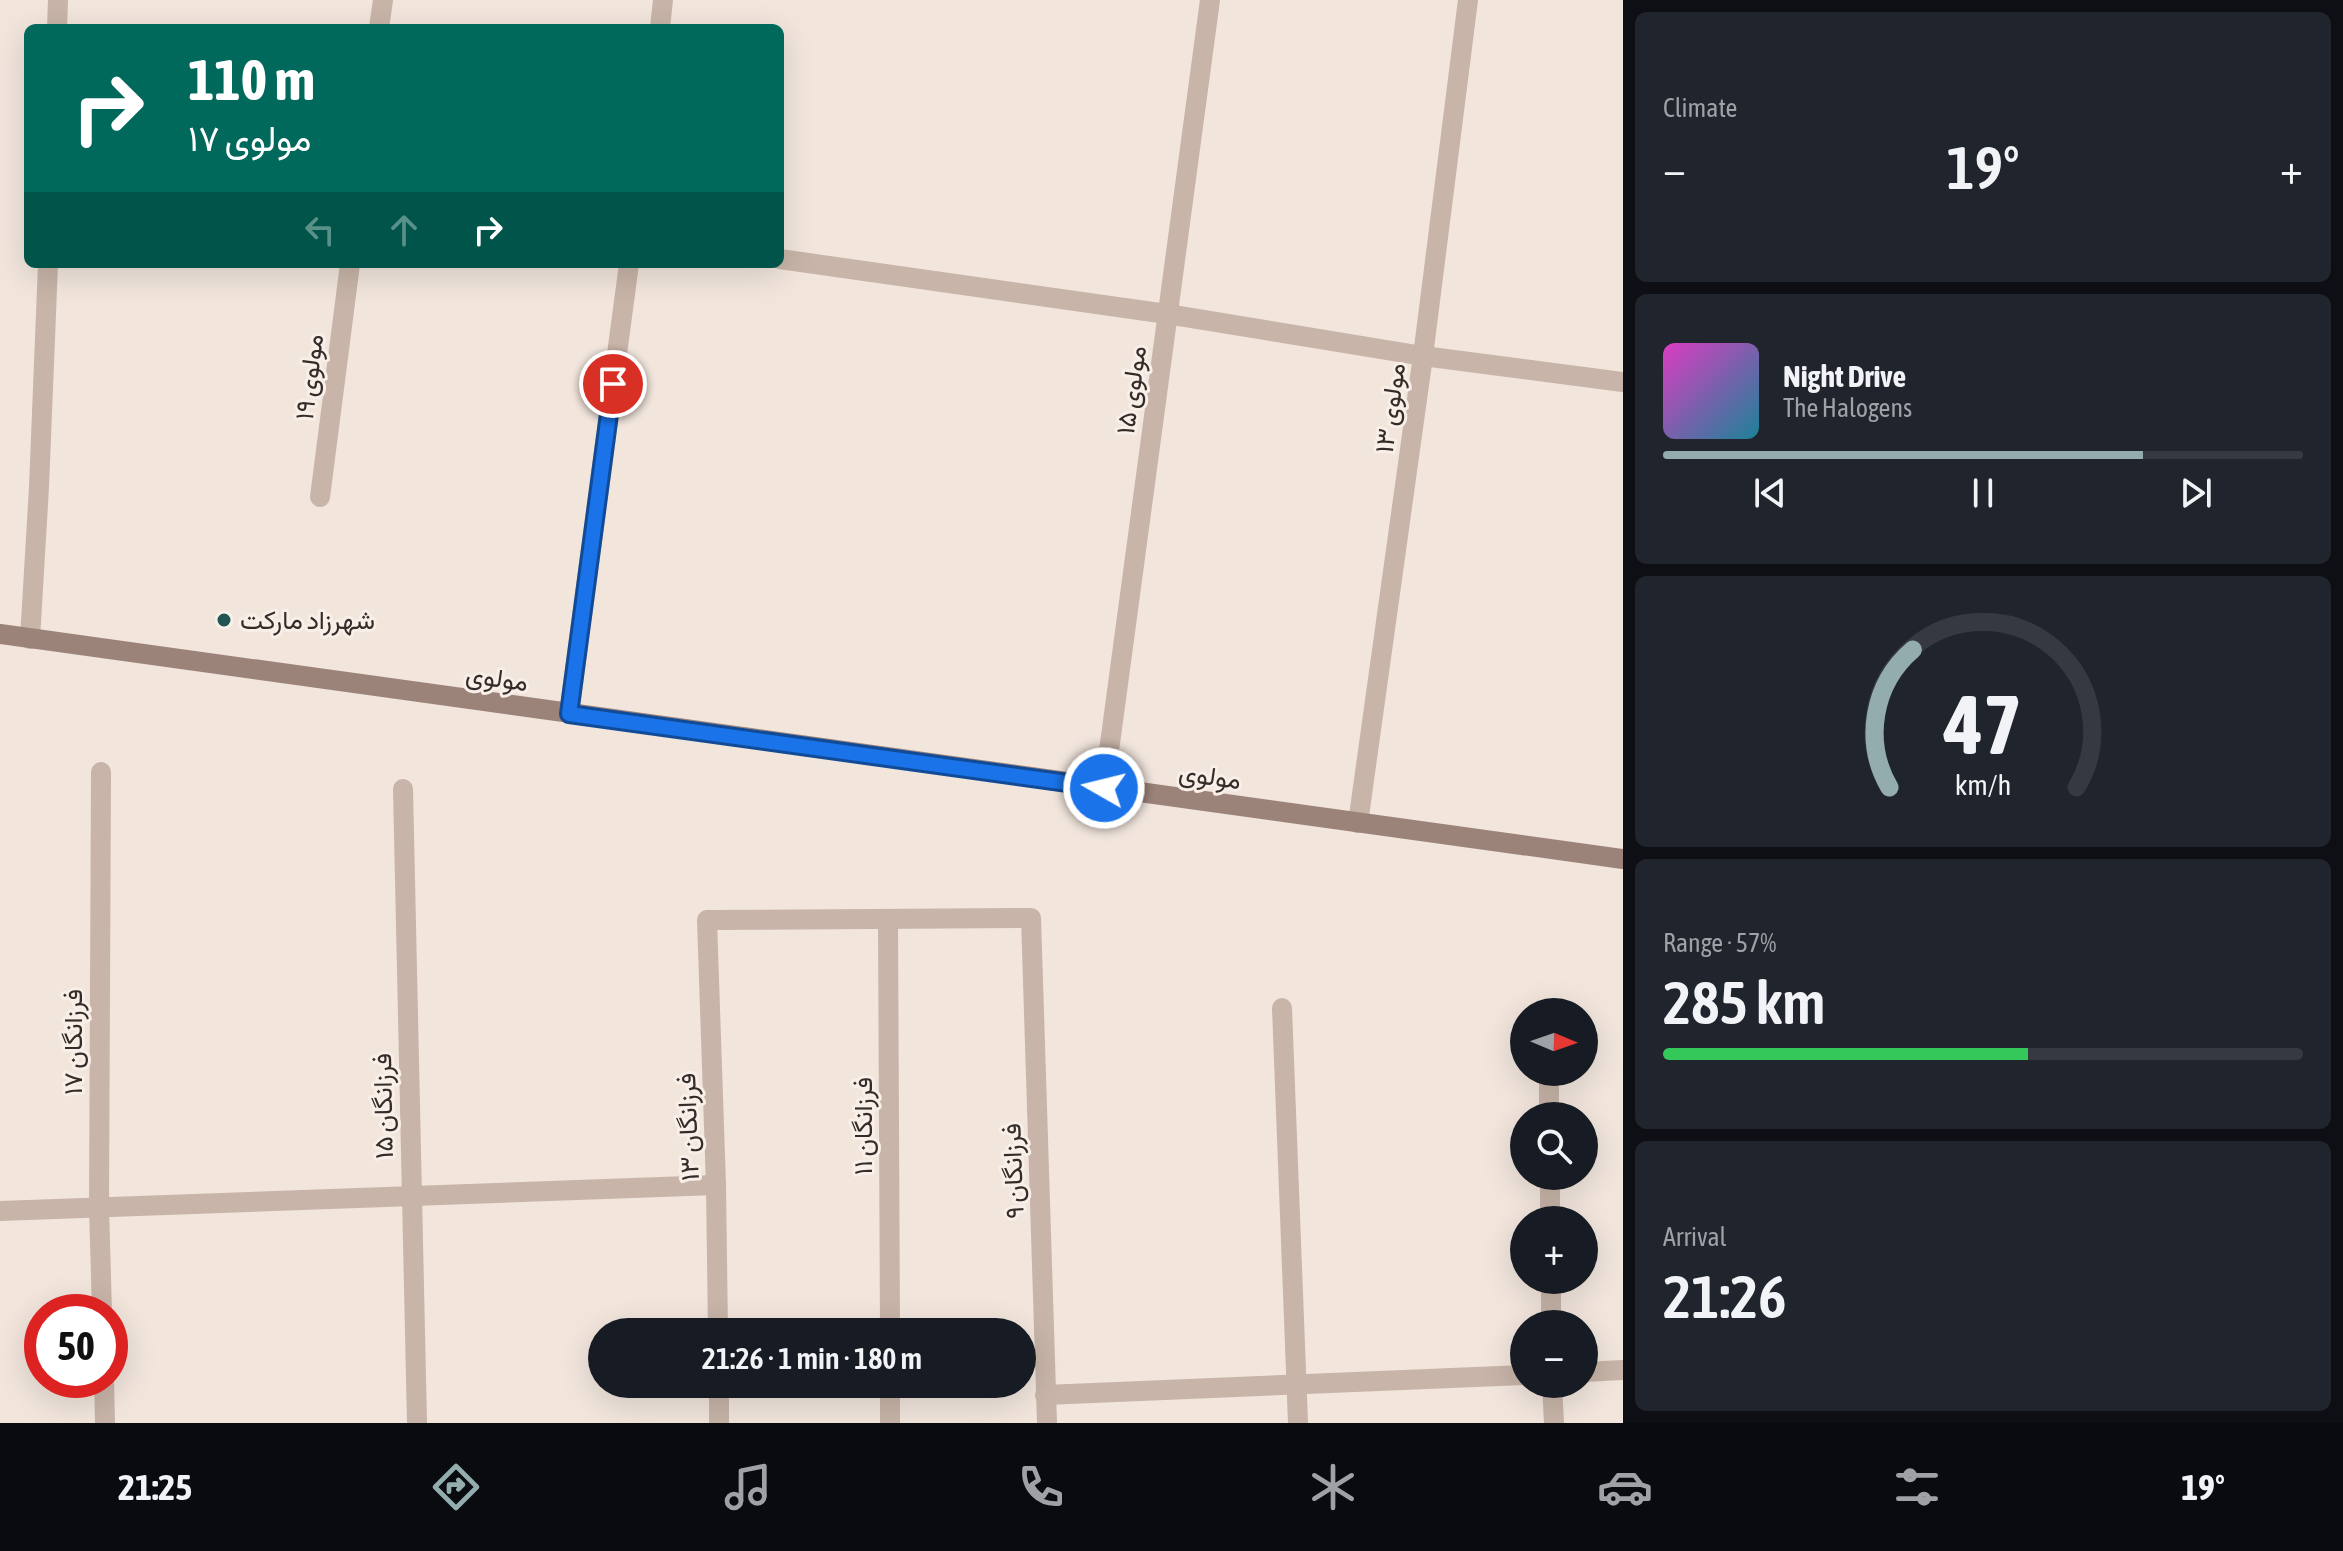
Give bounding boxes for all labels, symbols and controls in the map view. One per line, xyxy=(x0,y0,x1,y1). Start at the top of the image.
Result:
text: 110 m xyxy=(188,48,315,112)
icon: right xyxy=(56,56,160,160)
text: Climate xyxy=(1663,93,1737,123)
text: مولوی ۱۷ xyxy=(188,117,312,159)
text: 19° xyxy=(1947,133,2019,202)
text: − xyxy=(1663,143,1686,193)
text: + xyxy=(2280,143,2303,193)
icon: left xyxy=(298,208,342,252)
icon: ahead xyxy=(382,208,426,252)
icon: right xyxy=(466,208,510,252)
street label: مولوی ۱۹ xyxy=(289,332,330,422)
street label: مولوی ۱۵ xyxy=(1110,344,1153,436)
pin xyxy=(579,350,647,418)
text: Night Drive xyxy=(1783,359,1906,393)
street label: مولوی ۱۳ xyxy=(1369,361,1412,455)
icon: arrive xyxy=(591,362,635,406)
text: The Halogens xyxy=(1783,393,1912,423)
icon: previous xyxy=(1748,471,1792,515)
icon: pause xyxy=(1961,471,2005,515)
icon: next xyxy=(2174,471,2218,515)
place label: شهرزاد مارکت xyxy=(240,605,375,636)
marker: شهرزاد مارکت xyxy=(215,611,233,629)
street label: مولوی xyxy=(464,659,530,698)
text: 47 xyxy=(1943,675,2022,771)
position arrow xyxy=(1062,746,1146,830)
street label: مولوی xyxy=(1177,757,1243,796)
text: km/h xyxy=(1955,768,2011,801)
text: Range · 57% xyxy=(1663,928,1776,958)
text: 285 km xyxy=(1663,968,1825,1037)
street label: فرزانگان ۱۷ xyxy=(58,989,89,1095)
north arrow xyxy=(1510,998,1598,1086)
map controls xyxy=(1510,998,1598,1398)
street label: فرزانگان ۱۵ xyxy=(367,1053,400,1159)
street label: فرزانگان ۱۳ xyxy=(671,1072,706,1181)
street label: فرزانگان ۱۱ xyxy=(848,1077,879,1175)
button: search xyxy=(1510,1102,1598,1190)
street label: فرزانگان ۹ xyxy=(996,1123,1031,1219)
button: + xyxy=(1510,1206,1598,1294)
text: Arrival xyxy=(1663,1222,1727,1252)
text: 21:26 xyxy=(1663,1262,1786,1331)
speed limit sign: 50 xyxy=(24,1294,128,1398)
button: − xyxy=(1510,1310,1598,1398)
text: 21:26 · 1 min · 180 m xyxy=(702,1341,922,1375)
icon: directions xyxy=(428,1459,484,1515)
icon: music xyxy=(720,1459,776,1515)
icon: phone xyxy=(1013,1459,1069,1515)
icon: climate xyxy=(1305,1459,1361,1515)
icon: car xyxy=(1597,1459,1653,1515)
icon: filters xyxy=(1889,1459,1945,1515)
text: 21:25 xyxy=(118,1466,192,1508)
text: 19° xyxy=(2181,1466,2225,1508)

